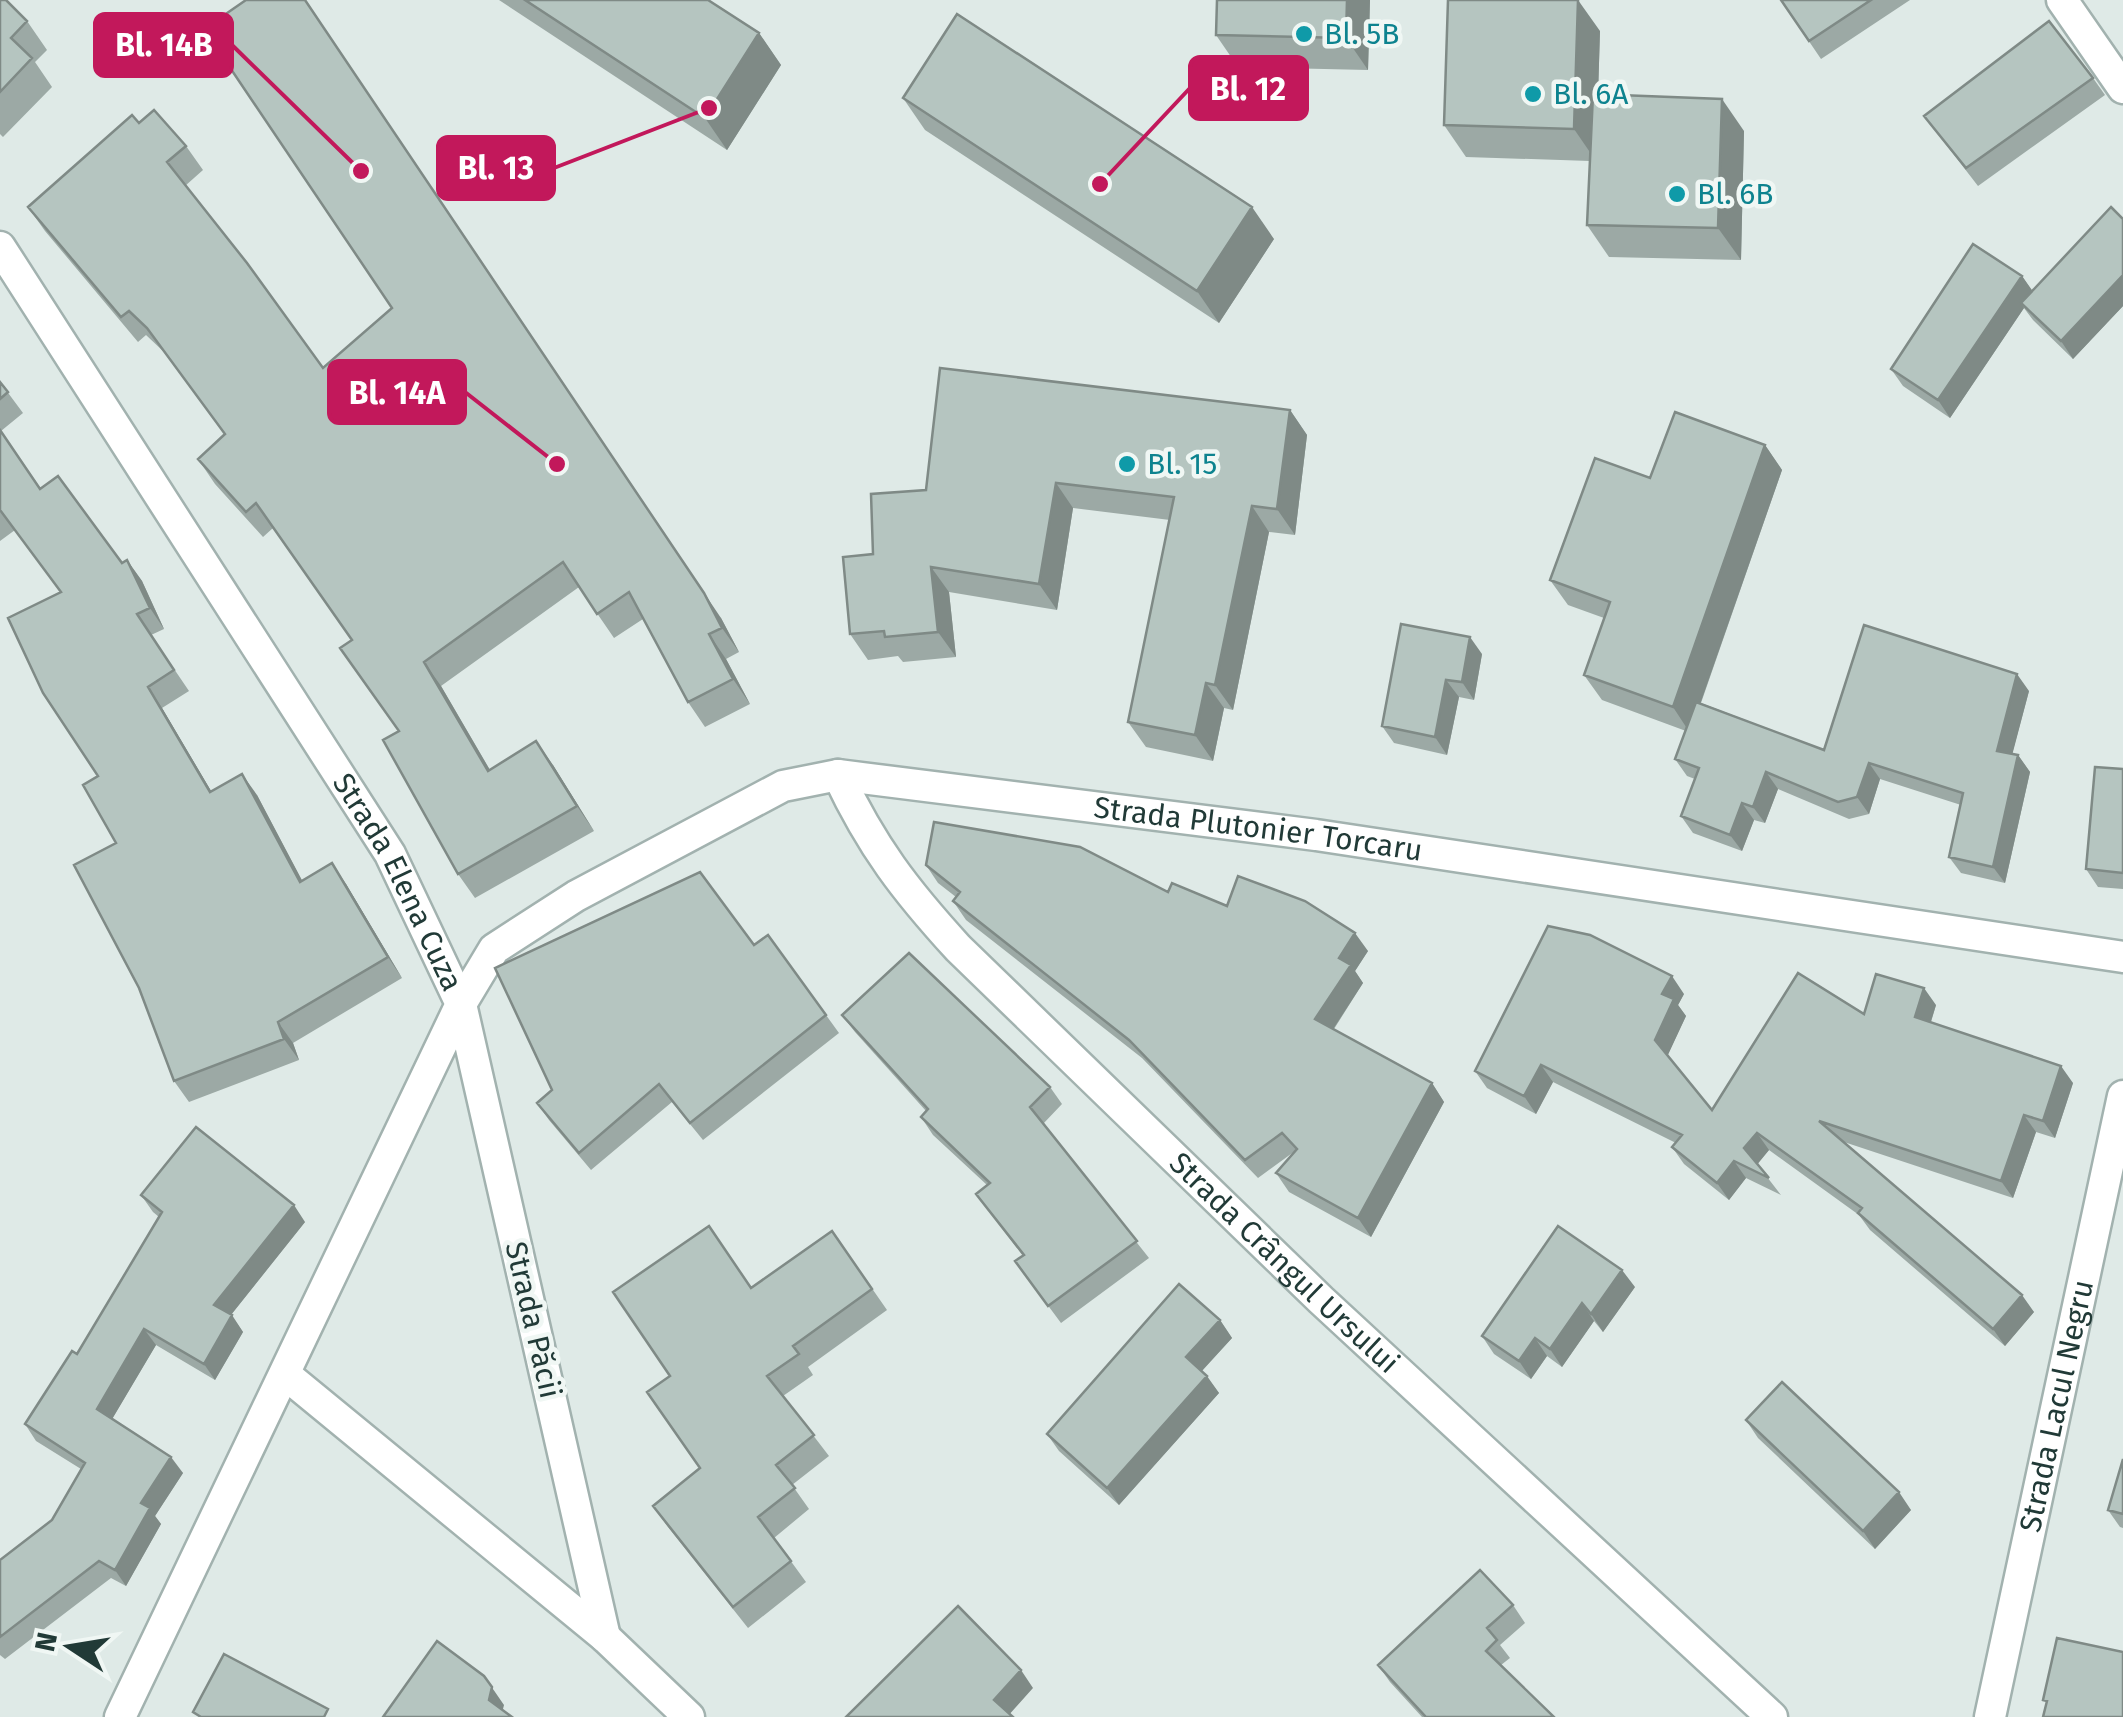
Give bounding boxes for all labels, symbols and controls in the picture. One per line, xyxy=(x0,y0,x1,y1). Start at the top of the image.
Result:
callout: Bl. 14B xyxy=(95,14,232,76)
place label: Bl. 5B xyxy=(1324,16,1400,52)
marker: Bl. 5B xyxy=(1293,23,1315,45)
text: Bl. 14B xyxy=(115,26,213,64)
callout: Bl. 12 xyxy=(1190,57,1307,119)
text: Bl. 12 xyxy=(1210,70,1286,108)
place label: Bl. 6A xyxy=(1553,76,1629,112)
marker: Bl. 6A xyxy=(1522,83,1544,105)
callout: Bl. 13 xyxy=(438,137,554,199)
text: Bl. 13 xyxy=(458,149,534,187)
place label: Bl. 6B xyxy=(1697,176,1774,212)
marker: Bl. 6B xyxy=(1666,183,1688,205)
callout: Bl. 14A xyxy=(329,361,465,423)
text: Bl. 14A xyxy=(349,374,446,412)
place label: Bl. 15 xyxy=(1147,446,1217,482)
marker: Bl. 15 xyxy=(1116,453,1138,475)
street label: Strada Elena Cuza xyxy=(325,767,470,997)
street label: Strada Plutonier Torcaru xyxy=(1092,789,1425,869)
street label: Strada Crângul Ursului xyxy=(1162,1145,1407,1381)
street label: Strada Păcii xyxy=(498,1238,568,1402)
street label: Strada Lacul Negru xyxy=(2012,1277,2101,1536)
north arrow xyxy=(20,1597,120,1697)
text: N xyxy=(28,1629,64,1654)

